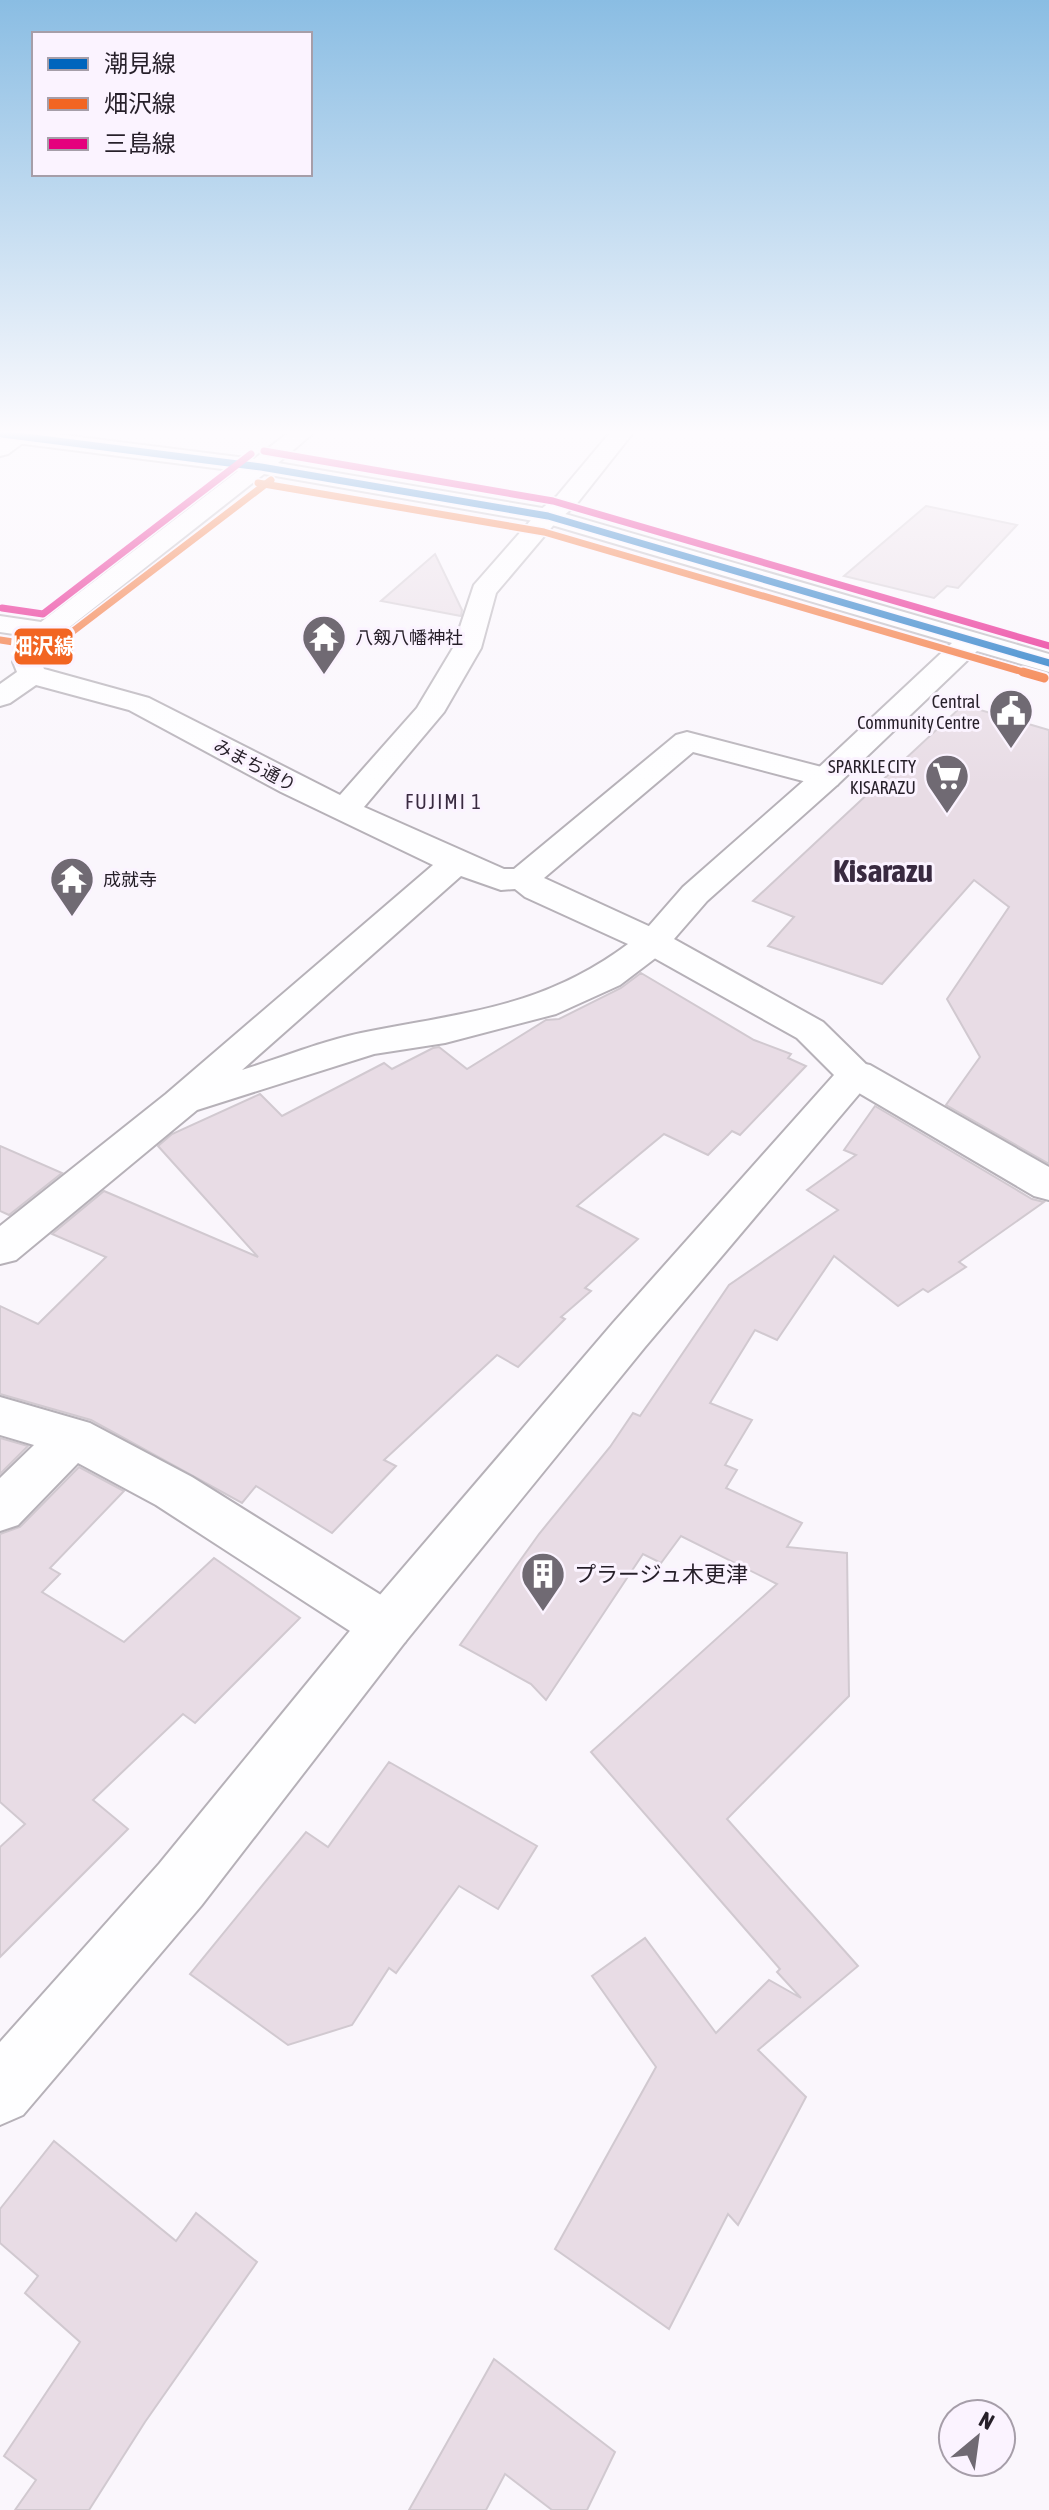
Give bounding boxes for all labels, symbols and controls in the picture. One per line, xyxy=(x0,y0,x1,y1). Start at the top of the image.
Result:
legend xyxy=(32,32,312,176)
text: 潮見線 xyxy=(104,50,176,77)
text: 畑沢線 xyxy=(104,90,176,117)
text: 三島線 xyxy=(104,130,176,157)
temple icon: 八剱八幡神社 xyxy=(300,613,348,676)
line badge: 畑沢線 xyxy=(13,627,74,666)
place label: 八剱八幡神社 xyxy=(355,627,463,648)
text: 畑沢線 xyxy=(10,633,76,659)
public building icon: Central Community Centre xyxy=(987,687,1035,750)
place label: Central Community Centre xyxy=(857,691,980,733)
street label: みまち通り xyxy=(210,735,300,795)
supermarket icon: SPARKLE CITY KISARAZU xyxy=(923,752,971,815)
place label: SPARKLE CITY KISARAZU xyxy=(828,756,916,798)
district label: FUJIMI 1 xyxy=(405,790,483,813)
district label: Kisarazu xyxy=(833,852,933,889)
temple icon: 成就寺 xyxy=(48,855,96,918)
place label: 成就寺 xyxy=(103,869,157,890)
building icon: プラージュ木更津 xyxy=(519,1550,567,1613)
place label: プラージュ木更津 xyxy=(574,1561,748,1587)
north arrow xyxy=(937,2398,1017,2478)
text: N xyxy=(975,2406,999,2435)

